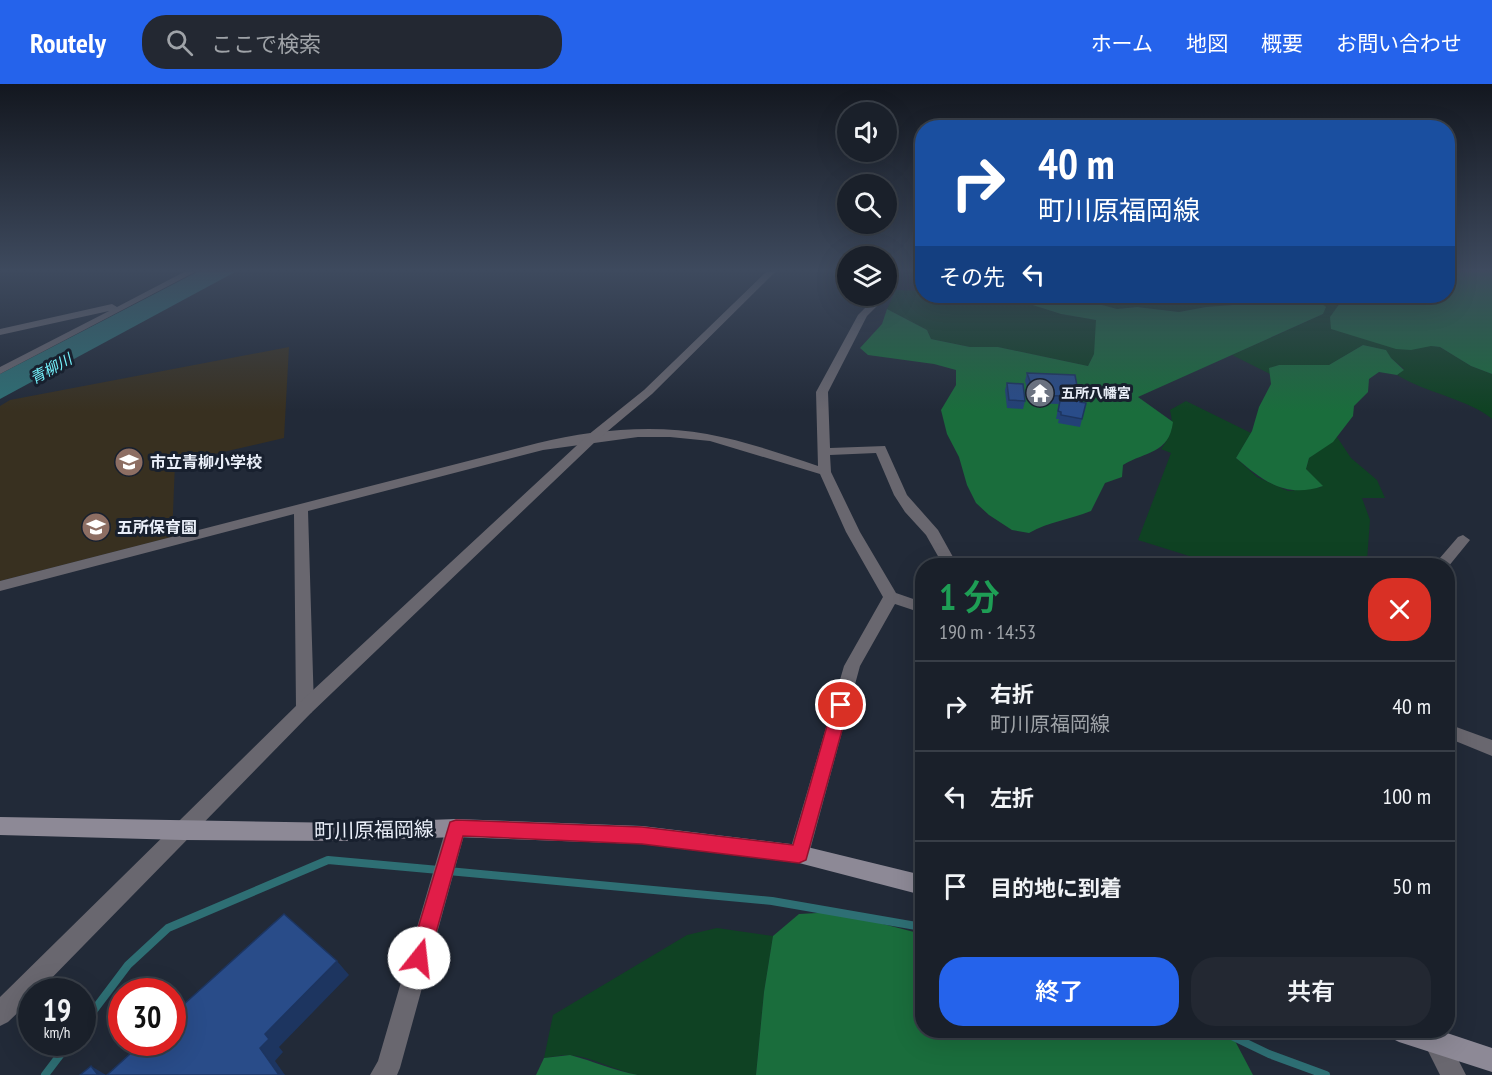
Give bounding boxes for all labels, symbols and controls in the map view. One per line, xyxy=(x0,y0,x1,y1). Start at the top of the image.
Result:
search box xyxy=(142,15,562,69)
text: Routely xyxy=(30,24,106,61)
icon: search xyxy=(163,26,196,59)
text: ここで検索 xyxy=(211,30,321,58)
text: ホーム xyxy=(1091,30,1153,57)
text: 地図 xyxy=(1186,30,1228,57)
text: 概要 xyxy=(1261,30,1303,57)
text: お問い合わせ xyxy=(1336,30,1462,57)
map controls xyxy=(837,102,897,306)
button: sound xyxy=(837,102,897,162)
text: 40 m xyxy=(1038,136,1115,191)
icon: right xyxy=(939,144,1017,222)
button: search xyxy=(837,174,897,234)
text: 町川原福岡線 xyxy=(1038,193,1200,227)
button: layers xyxy=(837,246,897,306)
icon: left xyxy=(1017,258,1050,291)
text: その先 xyxy=(939,263,1005,291)
water label: 青柳川 xyxy=(26,348,77,388)
temple icon: 五所八幡宮 xyxy=(1024,377,1056,409)
place label: 五所八幡宮 xyxy=(1061,384,1131,402)
school or university icon: 市立青柳小学校 xyxy=(113,446,145,478)
place label: 市立青柳小学校 xyxy=(150,452,262,472)
school or university icon: 五所保育園 xyxy=(80,511,112,543)
place label: 五所保育園 xyxy=(117,517,197,537)
text: 1 分 xyxy=(939,573,1000,620)
button: close xyxy=(1368,578,1431,641)
text: 190 m · 14:53 xyxy=(939,619,1036,645)
pin xyxy=(815,679,866,730)
text: 右折 xyxy=(990,680,1034,708)
icon: arrive xyxy=(824,688,857,721)
icon: right xyxy=(939,690,972,723)
text: 40 m xyxy=(1392,692,1431,720)
text: 町川原福岡線 xyxy=(990,711,1110,737)
icon: left xyxy=(939,780,972,813)
text: 100 m xyxy=(1382,782,1431,810)
text: 左折 xyxy=(990,784,1034,812)
street label: 町川原福岡線 xyxy=(314,816,434,844)
icon: arrive xyxy=(939,870,972,903)
text: 50 m xyxy=(1392,872,1431,900)
text: 目的地に到着 xyxy=(990,874,1122,902)
position arrow xyxy=(387,926,451,990)
button: 終了 xyxy=(939,957,1179,1026)
button: 共有 xyxy=(1191,957,1431,1026)
speed limit sign: 30 xyxy=(108,978,186,1056)
text: 19 xyxy=(43,990,71,1029)
text: km/h xyxy=(44,1023,70,1042)

